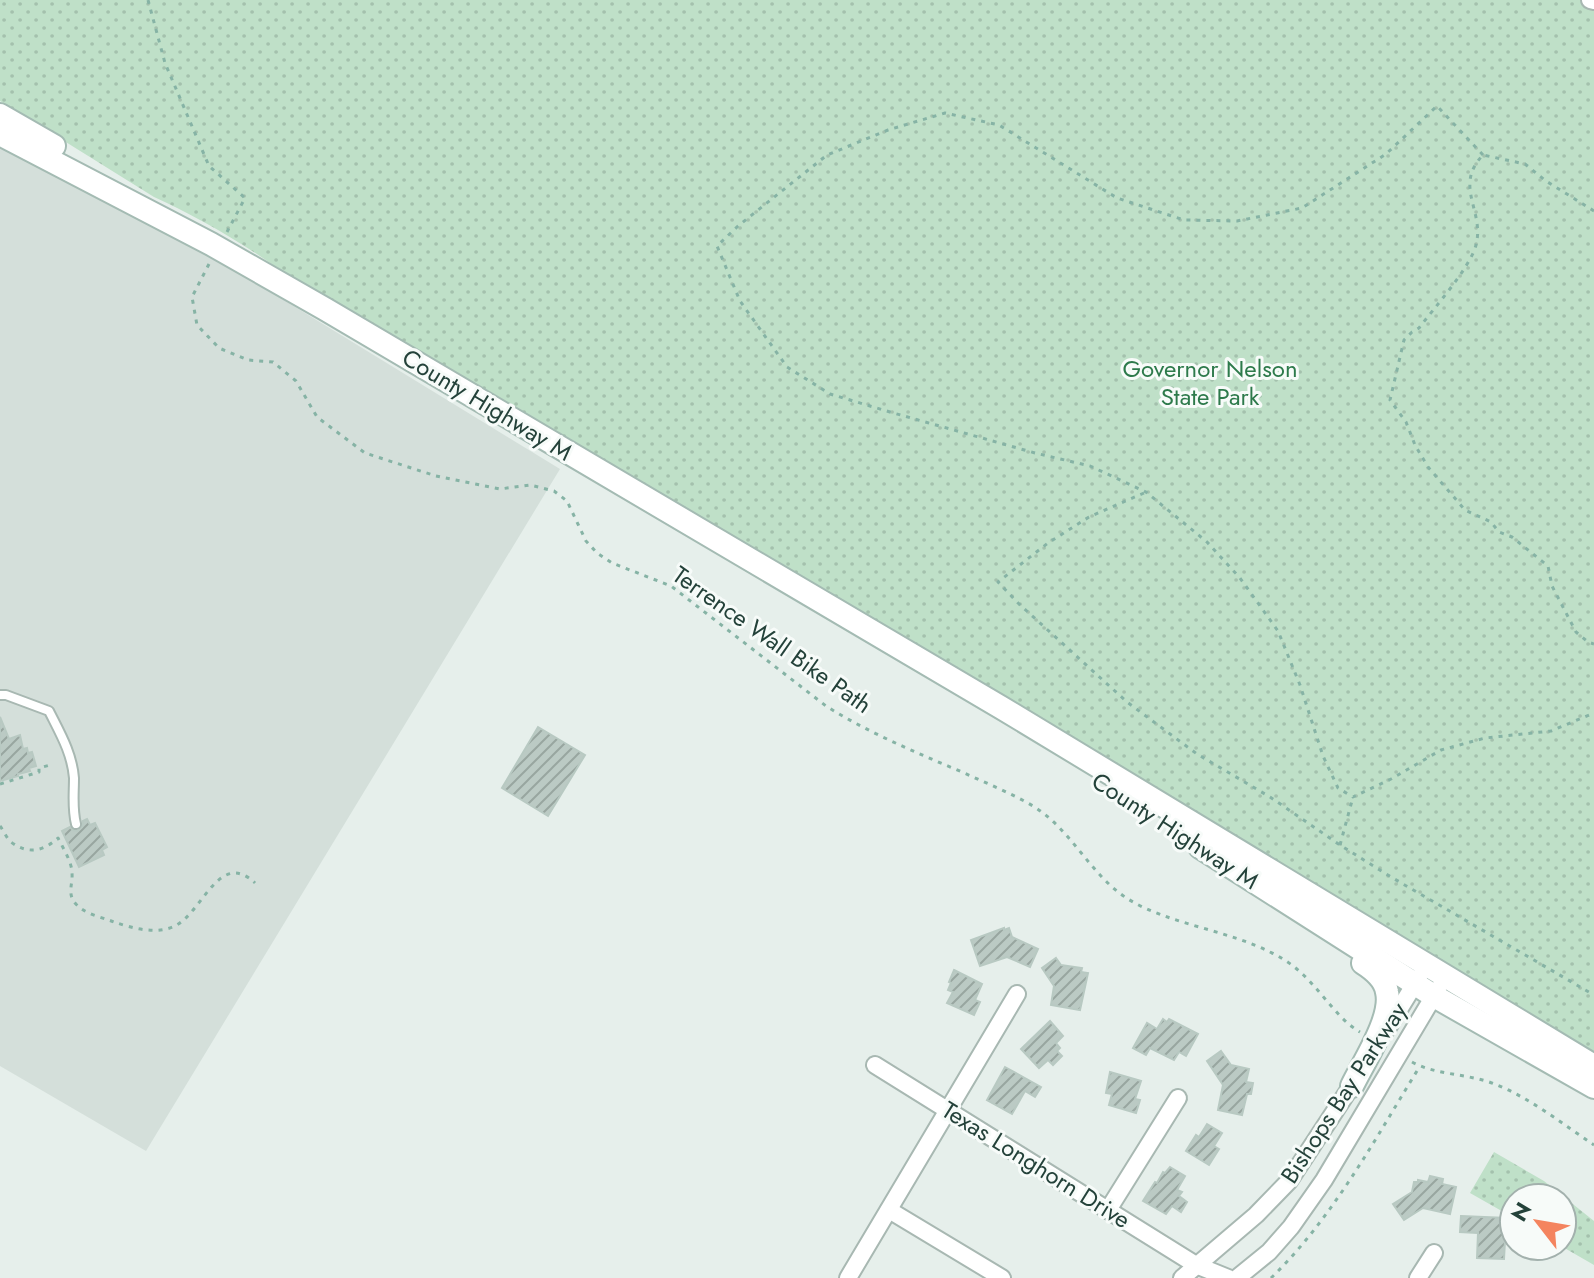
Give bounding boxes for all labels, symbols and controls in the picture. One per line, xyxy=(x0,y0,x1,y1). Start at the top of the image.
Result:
street label: County Highway M xyxy=(396,340,579,469)
park label: Governor Nelson State Park xyxy=(1122,351,1298,414)
street label: Terrence Wall Bike Path xyxy=(666,558,879,722)
street label: County Highway M xyxy=(1085,763,1266,898)
street label: Bishops Bay Parkway xyxy=(1272,995,1416,1190)
street label: Texas Longhorn Drive xyxy=(935,1092,1137,1237)
north arrow xyxy=(1498,1182,1578,1262)
text: N xyxy=(1503,1196,1539,1227)

